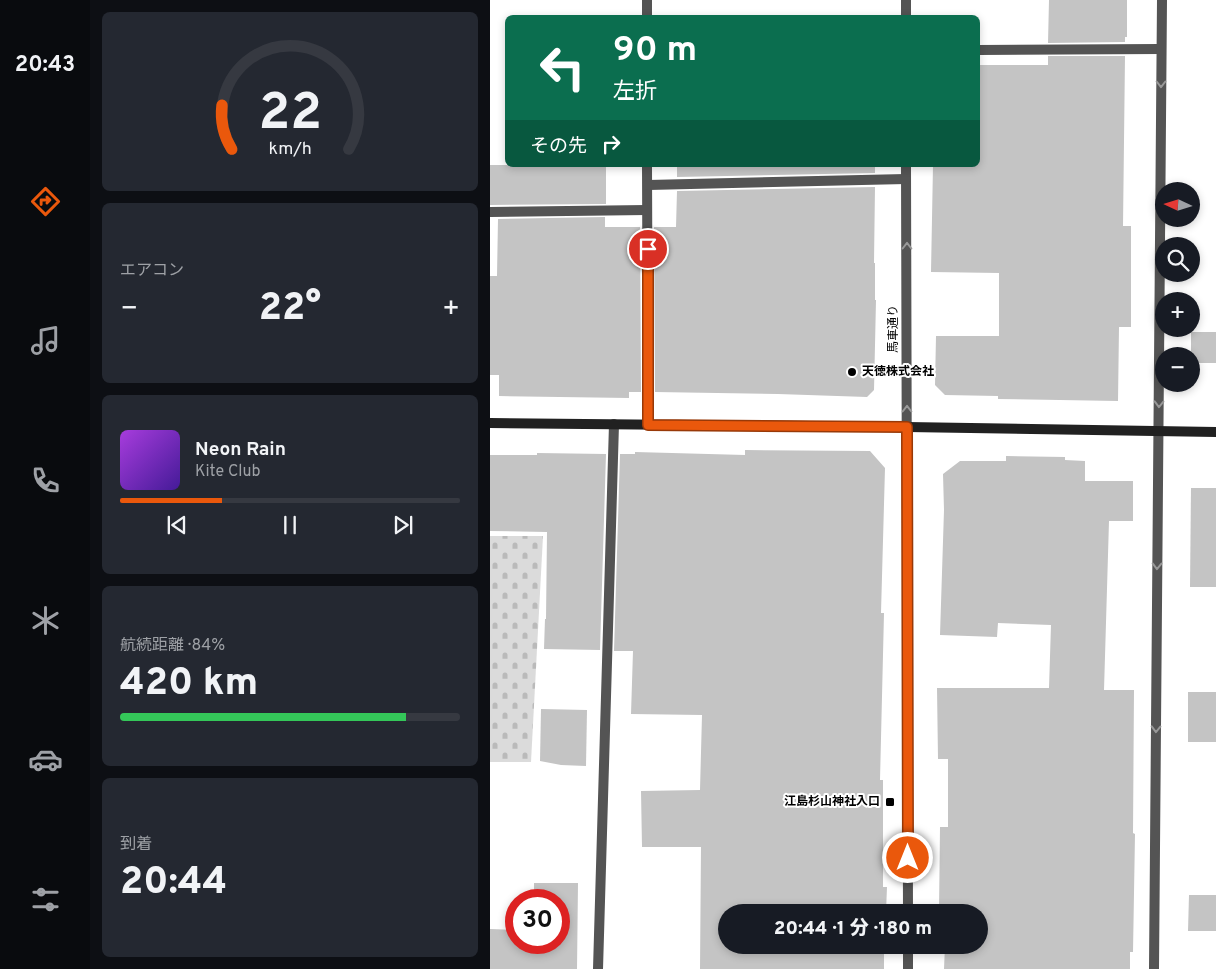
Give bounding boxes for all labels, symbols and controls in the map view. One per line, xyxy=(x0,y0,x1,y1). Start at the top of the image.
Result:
text: 90 m xyxy=(613,29,697,73)
icon: left xyxy=(530,35,595,100)
text: 20:43 xyxy=(15,52,75,79)
text: 左折 xyxy=(613,79,657,106)
one-way arrow xyxy=(1156,80,1166,88)
text: 22 xyxy=(258,82,322,148)
icon: right xyxy=(597,130,625,158)
text: その先 xyxy=(530,135,587,159)
text: km/h xyxy=(268,138,312,161)
north arrow xyxy=(1155,182,1200,228)
map controls xyxy=(1155,182,1200,392)
icon: directions xyxy=(28,184,63,219)
pin xyxy=(627,228,669,270)
icon: arrive xyxy=(634,235,662,263)
button: search xyxy=(1155,237,1200,282)
one-way arrow xyxy=(902,242,912,250)
text: エアコン xyxy=(120,261,184,281)
text: 22° xyxy=(259,285,321,334)
text: − xyxy=(120,292,138,328)
text: + xyxy=(442,292,460,328)
button: + xyxy=(1155,292,1200,337)
street label: 馬車通り xyxy=(886,305,902,353)
icon: music xyxy=(28,323,63,358)
button: − xyxy=(1155,347,1200,392)
place label: 天徳株式会社 xyxy=(862,364,934,380)
marker: 天徳株式会社 xyxy=(846,366,858,378)
one-way arrow xyxy=(1154,400,1164,408)
one-way arrow xyxy=(902,405,912,412)
text: Neon Rain xyxy=(195,438,286,462)
text: Kite Club xyxy=(195,462,260,482)
icon: phone xyxy=(28,463,63,498)
icon: previous xyxy=(163,511,191,539)
icon: pause xyxy=(276,511,304,539)
icon: next xyxy=(389,511,417,539)
one-way arrow xyxy=(1152,562,1162,570)
icon: climate xyxy=(28,603,63,638)
text: 航続距離 · 84% xyxy=(120,636,225,656)
text: 420 km xyxy=(120,660,258,709)
one-way arrow xyxy=(1151,725,1161,733)
icon: car xyxy=(28,742,63,777)
place label: 江島杉山神社入口 xyxy=(784,794,880,810)
marker: 江島杉山神社入口 xyxy=(884,796,896,808)
position arrow xyxy=(881,831,933,883)
text: 到着 xyxy=(120,835,152,855)
text: 20:44 xyxy=(120,859,227,908)
icon: filters xyxy=(28,882,63,917)
speed limit sign: 30 xyxy=(505,889,570,954)
text: 20:44 · 1 分 · 180 m xyxy=(774,917,932,941)

